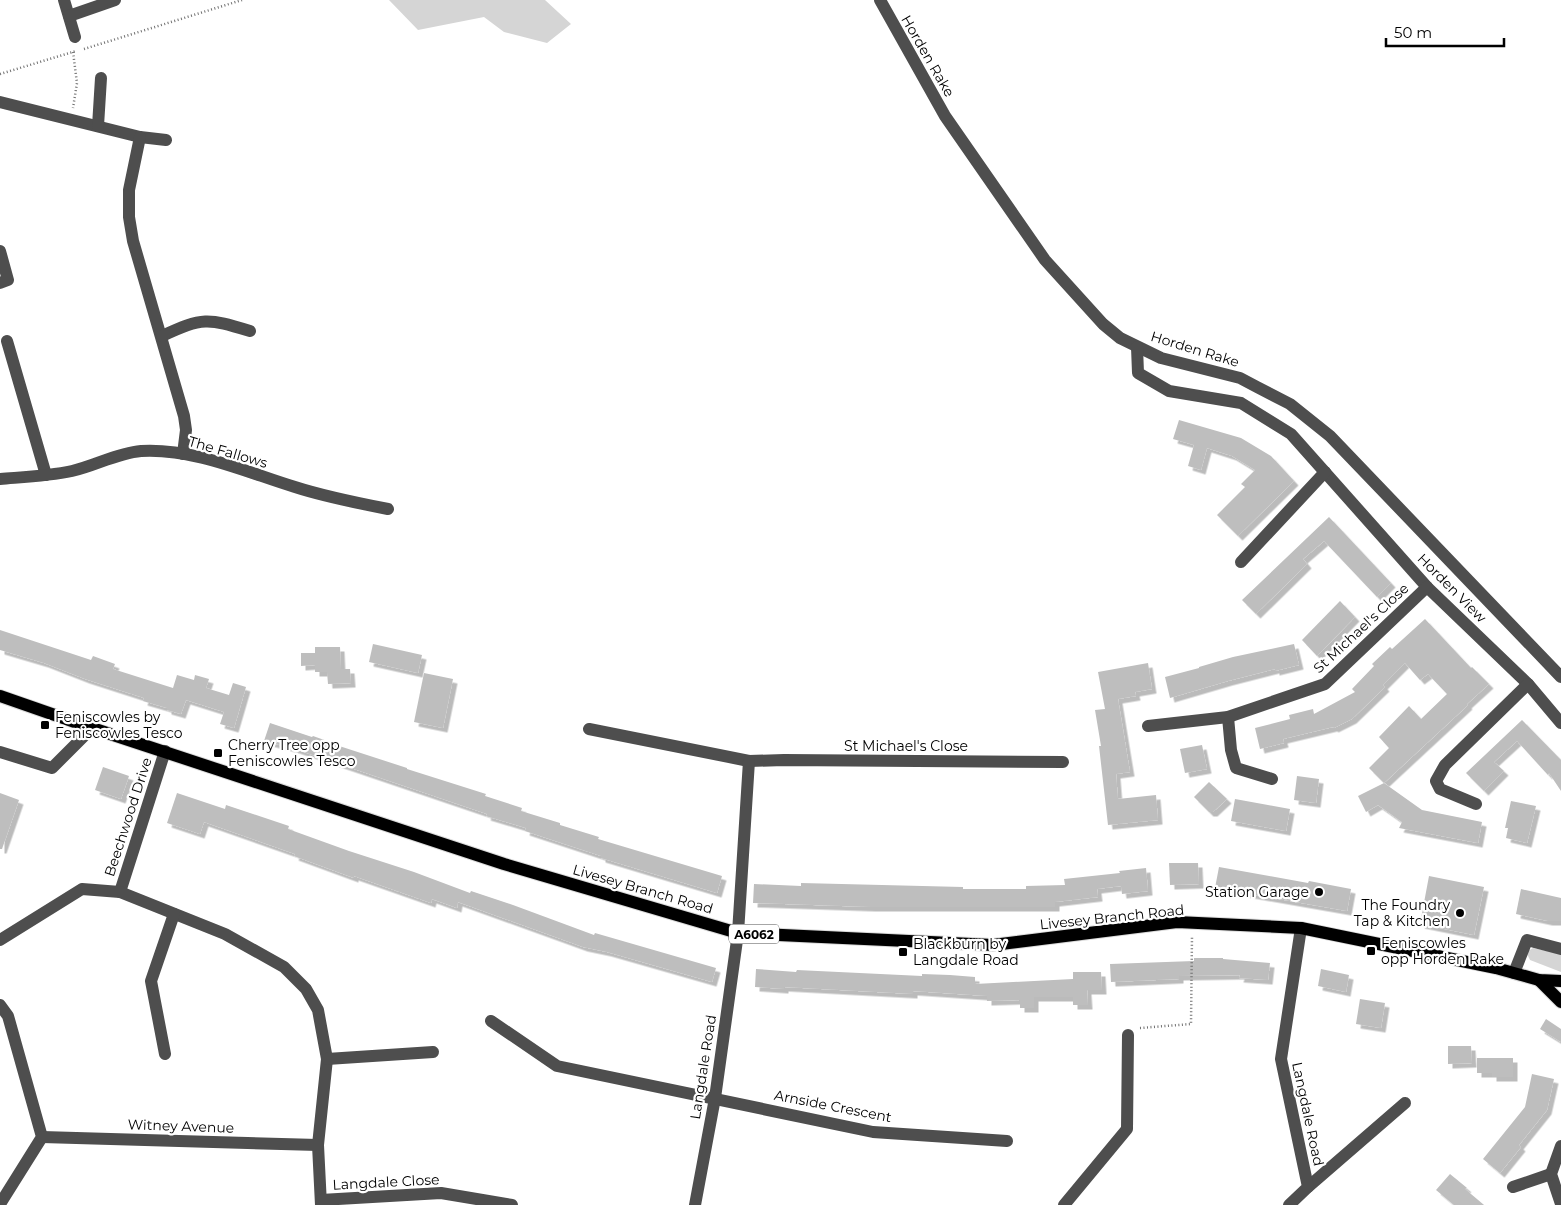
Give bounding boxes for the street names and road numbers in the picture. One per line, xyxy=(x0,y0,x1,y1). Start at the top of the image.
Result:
street label: Horden Rake xyxy=(897,12,959,100)
street label: Horden Rake xyxy=(1149,327,1241,371)
street label: The Fallows xyxy=(186,432,270,472)
street label: Horden View xyxy=(1414,550,1491,627)
street label: St Michael's Close xyxy=(1310,579,1412,677)
street label: St Michael's Close xyxy=(844,737,968,755)
street label: Beechwood Drive xyxy=(100,755,156,879)
street label: Livesey Branch Road xyxy=(571,860,715,918)
street label: Livesey Branch Road xyxy=(1039,900,1185,934)
road number: A6062 xyxy=(729,924,779,944)
street label: Langdale Road xyxy=(686,1013,720,1121)
street label: Langdale Road xyxy=(1288,1060,1328,1168)
street label: Arnside Crescent xyxy=(773,1086,894,1126)
street label: Witney Avenue xyxy=(127,1115,235,1137)
street label: Langdale Close xyxy=(332,1170,440,1194)

